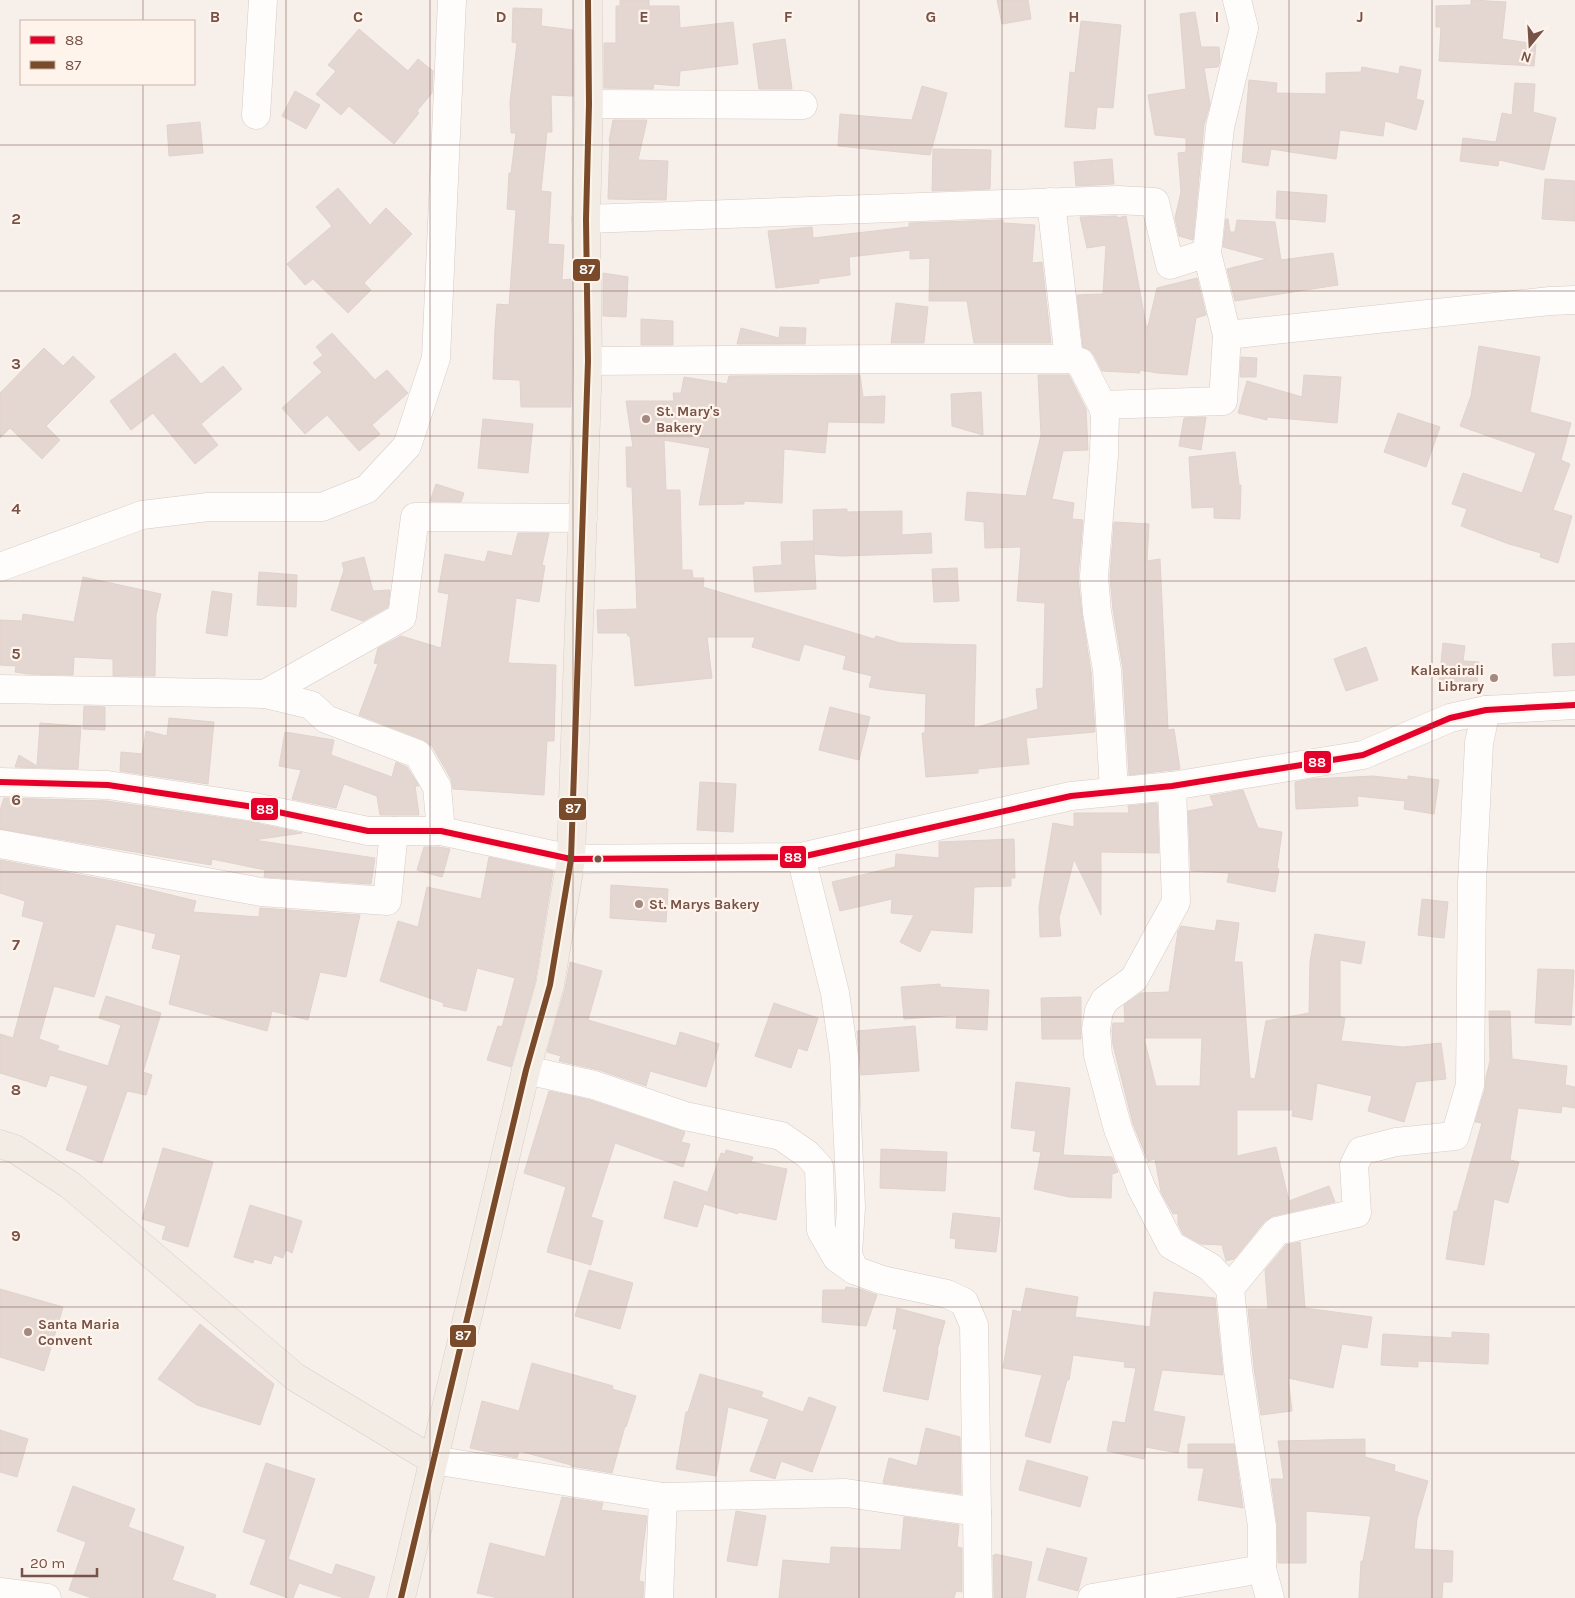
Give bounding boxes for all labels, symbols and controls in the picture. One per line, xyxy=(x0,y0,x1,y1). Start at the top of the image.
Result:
text: B xyxy=(210,7,220,26)
text: C xyxy=(353,7,363,26)
text: D xyxy=(496,7,507,26)
text: E xyxy=(639,7,649,26)
text: F xyxy=(784,7,793,26)
text: G xyxy=(926,7,936,26)
text: H xyxy=(1068,7,1080,26)
text: I xyxy=(1215,7,1219,26)
text: J xyxy=(1356,7,1364,26)
legend xyxy=(20,20,195,85)
north arrow xyxy=(1505,20,1555,70)
text: 88 xyxy=(65,31,83,49)
text: N xyxy=(1519,47,1534,67)
text: 87 xyxy=(65,56,81,74)
text: 2 xyxy=(11,209,21,228)
line badge: 87 xyxy=(572,258,601,282)
text: 87 xyxy=(579,261,595,278)
text: 3 xyxy=(11,354,21,373)
place label: St. Mary's Bakery xyxy=(656,403,720,436)
marker: St. Mary's Bakery xyxy=(640,413,652,425)
text: 4 xyxy=(11,499,21,518)
text: 5 xyxy=(11,644,21,663)
place label: Kalakairali Library xyxy=(1411,662,1484,695)
marker: Kalakairali Library xyxy=(1488,672,1500,684)
line badge: 88 xyxy=(1303,750,1332,774)
text: 88 xyxy=(1308,754,1326,771)
text: 6 xyxy=(11,790,21,809)
line badge: 88 xyxy=(250,797,279,821)
line badge: 87 xyxy=(558,797,587,821)
text: 87 xyxy=(565,800,581,817)
text: 88 xyxy=(256,801,274,818)
line badge: 88 xyxy=(779,845,807,869)
text: 88 xyxy=(784,849,802,866)
unlabelled marker xyxy=(593,854,603,864)
place label: St. Marys Bakery xyxy=(649,896,759,913)
marker: St. Marys Bakery xyxy=(633,898,645,910)
text: 7 xyxy=(12,935,20,954)
text: 8 xyxy=(11,1080,21,1099)
text: 9 xyxy=(11,1226,21,1245)
place label: Santa Maria Convent xyxy=(38,1316,120,1349)
line badge: 87 xyxy=(449,1324,477,1348)
marker: Santa Maria Convent xyxy=(22,1326,34,1338)
text: 87 xyxy=(455,1327,471,1344)
scale bar xyxy=(22,1546,98,1578)
text: 20 m xyxy=(30,1554,65,1572)

